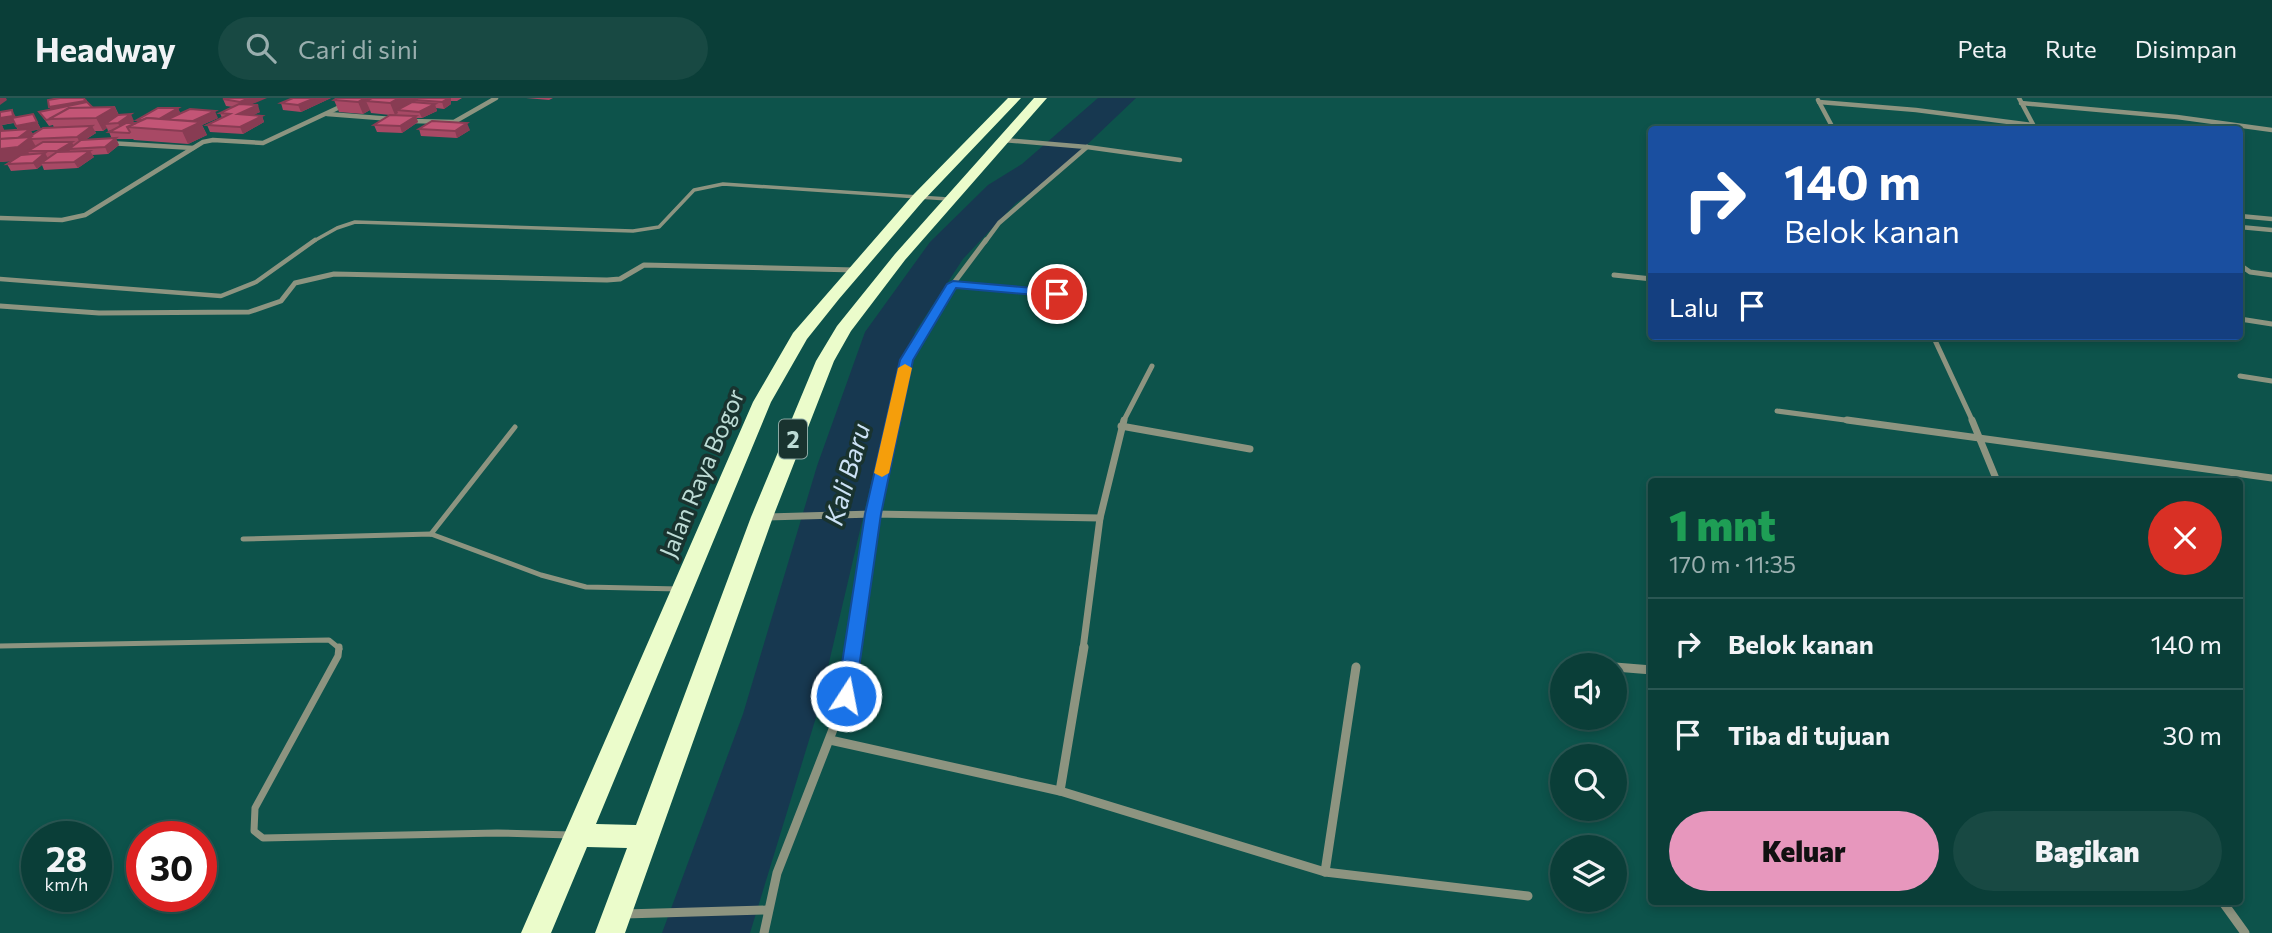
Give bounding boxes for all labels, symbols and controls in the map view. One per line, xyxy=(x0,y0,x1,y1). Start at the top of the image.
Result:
search box xyxy=(218,17,708,80)
text: Headway xyxy=(35,28,176,69)
icon: search xyxy=(242,29,280,67)
text: Cari di sini xyxy=(298,33,418,64)
text: Peta xyxy=(1957,34,2007,63)
text: Rute xyxy=(2045,34,2097,63)
text: Disimpan xyxy=(2135,34,2237,63)
text: 140 m xyxy=(1784,150,1921,210)
icon: right xyxy=(1669,154,1760,245)
text: Belok kanan xyxy=(1784,210,1960,250)
pin xyxy=(1027,264,1087,324)
icon: arrive xyxy=(1038,275,1076,313)
icon: arrive xyxy=(1733,287,1771,325)
text: Lalu xyxy=(1669,291,1719,322)
street label: Jalan Raya Bogor xyxy=(652,384,750,562)
water label: Kali Baru xyxy=(817,419,875,529)
road number: 2 xyxy=(779,420,807,458)
text: 1 mnt xyxy=(1669,498,1776,550)
button: close xyxy=(2148,501,2222,575)
text: 170 m · 11:35 xyxy=(1669,550,1796,578)
icon: right xyxy=(1669,625,1707,663)
text: Belok kanan xyxy=(1728,628,1874,659)
text: 140 m xyxy=(2151,628,2222,659)
map controls xyxy=(1550,653,1627,912)
button: sound xyxy=(1550,653,1627,730)
position arrow xyxy=(809,659,883,733)
icon: arrive xyxy=(1669,716,1707,754)
text: Tiba di tujuan xyxy=(1728,719,1890,750)
text: 30 m xyxy=(2163,719,2222,750)
button: search xyxy=(1550,744,1627,821)
button: Keluar xyxy=(1669,811,1939,891)
button: Bagikan xyxy=(1953,811,2222,891)
speed limit sign: 30 xyxy=(126,821,217,912)
button: layers xyxy=(1550,835,1627,912)
text: 28 xyxy=(46,836,87,879)
text: km/h xyxy=(45,873,88,895)

